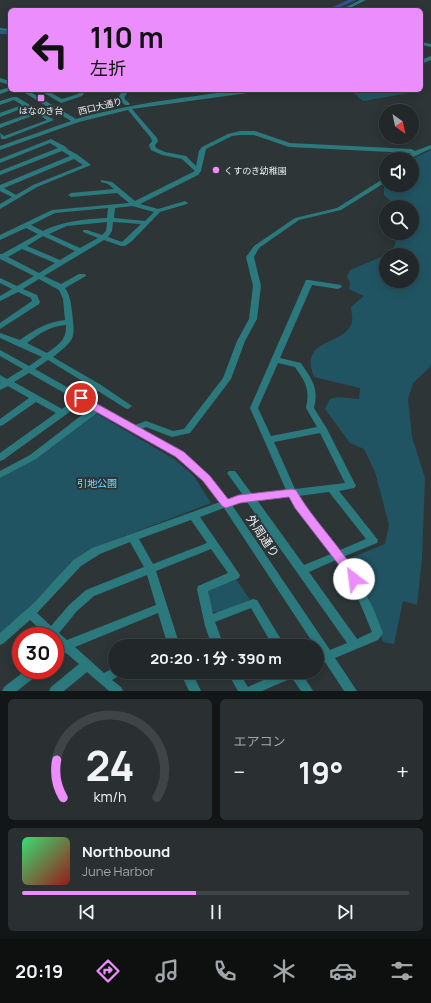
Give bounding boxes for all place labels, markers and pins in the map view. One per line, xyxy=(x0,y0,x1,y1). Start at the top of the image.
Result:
marker: はなのき台 xyxy=(36,93,46,103)
place label: はなのき台 xyxy=(19,104,63,117)
place label: くすのき幼稚園 xyxy=(224,164,287,177)
marker: くすのき幼稚園 xyxy=(211,165,221,175)
pin xyxy=(64,381,98,415)

